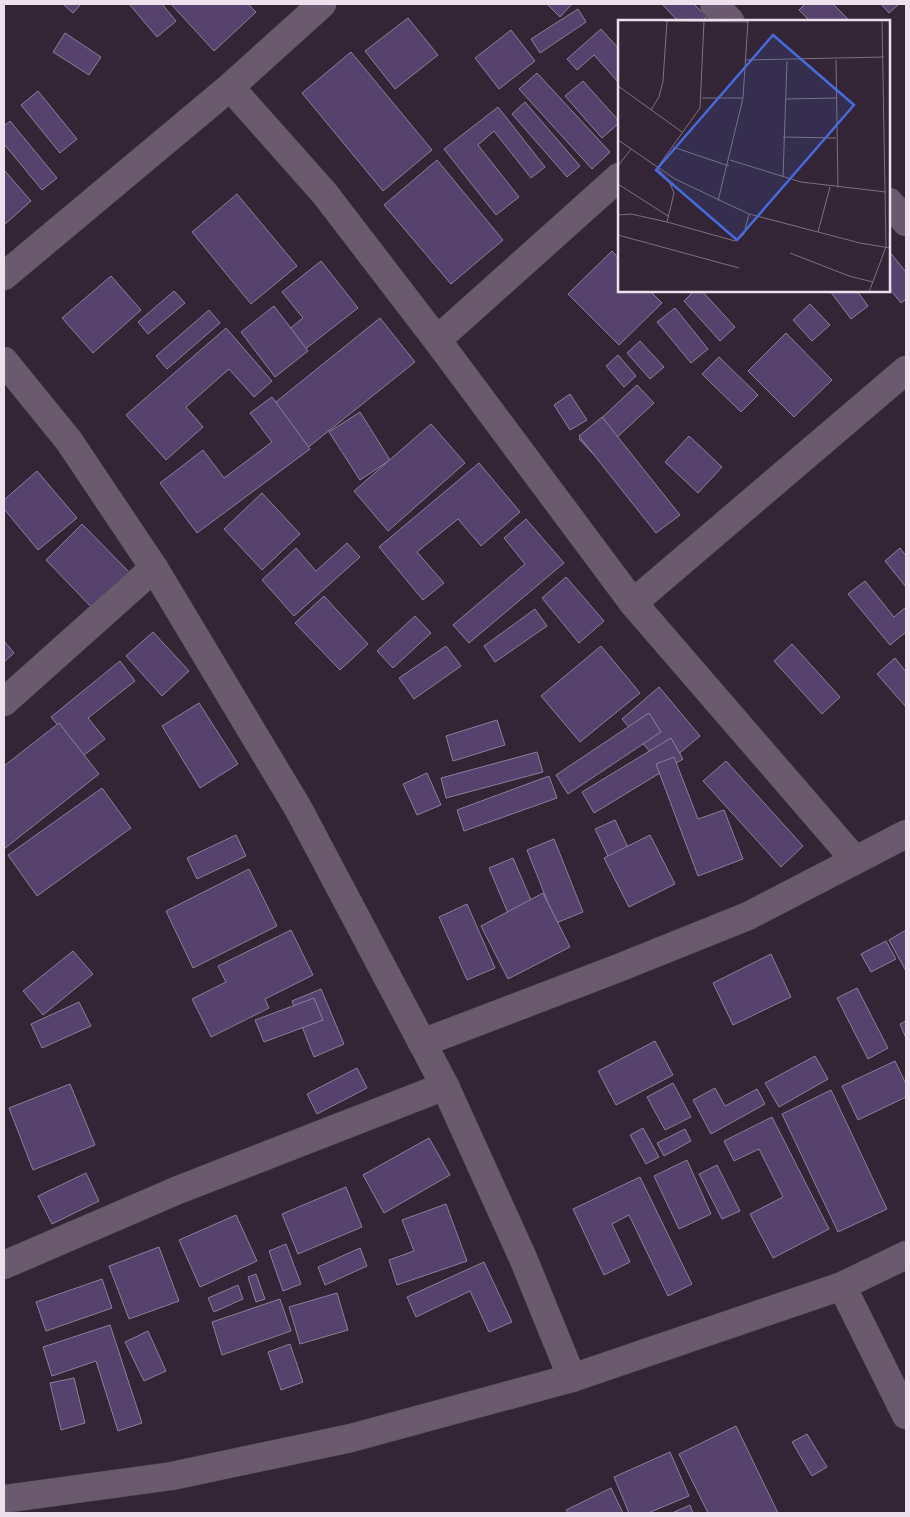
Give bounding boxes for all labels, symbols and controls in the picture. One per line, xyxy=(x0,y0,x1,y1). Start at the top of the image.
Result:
inset map xyxy=(618,20,890,292)

